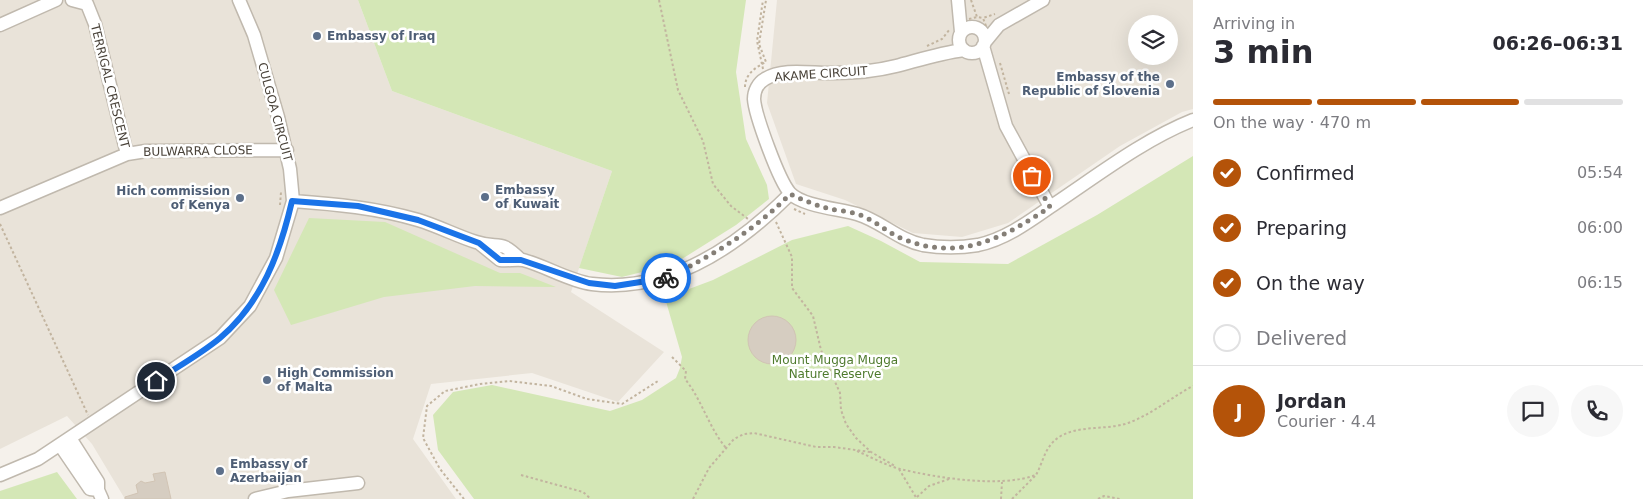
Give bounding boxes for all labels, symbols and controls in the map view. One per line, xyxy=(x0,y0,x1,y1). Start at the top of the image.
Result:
text: Arriving in xyxy=(1213,14,1295,33)
map controls xyxy=(1128,15,1178,65)
button: layers xyxy=(1128,15,1178,65)
street label: TERRIGAL CRESCENT xyxy=(88,22,132,150)
place label: Embassy of Iraq xyxy=(327,29,435,43)
marker: Embassy of Iraq xyxy=(311,30,323,42)
text: 06:26–06:31 xyxy=(1493,32,1623,54)
text: 3 min xyxy=(1213,33,1314,71)
street label: CULGOA CIRCUIT xyxy=(255,61,295,164)
street label: AKAME CIRCUIT xyxy=(774,64,869,84)
place label: Embassy of the Republic of Slovenia xyxy=(1022,70,1160,98)
marker: Embassy of the Republic of Slovenia xyxy=(1164,78,1176,90)
text: On the way · 470 m xyxy=(1213,113,1371,132)
street label: BULWARRA CLOSE xyxy=(143,143,253,159)
pin xyxy=(1011,155,1053,197)
icon: check xyxy=(1213,159,1241,187)
icon: bag xyxy=(1018,162,1046,190)
text: Confirmed xyxy=(1256,162,1355,184)
text: 05:54 xyxy=(1577,163,1623,182)
place label: Embassy of Kuwait xyxy=(495,183,560,211)
place label: Hich commission of Kenya xyxy=(116,184,230,212)
marker: Embassy of Kuwait xyxy=(479,191,491,203)
marker: Hich commission of Kenya xyxy=(234,192,246,204)
icon: check xyxy=(1213,214,1241,242)
text: Preparing xyxy=(1256,217,1347,239)
text: 06:00 xyxy=(1577,218,1623,237)
courier xyxy=(641,253,691,303)
icon: bike xyxy=(652,264,680,292)
icon: check xyxy=(1213,269,1241,297)
text: On the way xyxy=(1256,272,1365,294)
text: 06:15 xyxy=(1577,273,1623,292)
text: Delivered xyxy=(1256,327,1347,349)
park label: Mount Mugga Mugga Nature Reserve xyxy=(772,353,898,381)
pin xyxy=(135,360,177,402)
place label: High Commission of Malta xyxy=(277,366,394,394)
icon: home xyxy=(142,367,170,395)
marker: High Commission of Malta xyxy=(261,374,273,386)
button: chat xyxy=(1507,385,1559,437)
button: phone xyxy=(1571,385,1623,437)
text: Jordan xyxy=(1277,390,1346,412)
text: J xyxy=(1235,400,1243,422)
text: Courier · 4.4 xyxy=(1277,412,1376,431)
place label: Embassy of Azerbaijan xyxy=(230,457,308,485)
marker: Embassy of Azerbaijan xyxy=(214,465,226,477)

